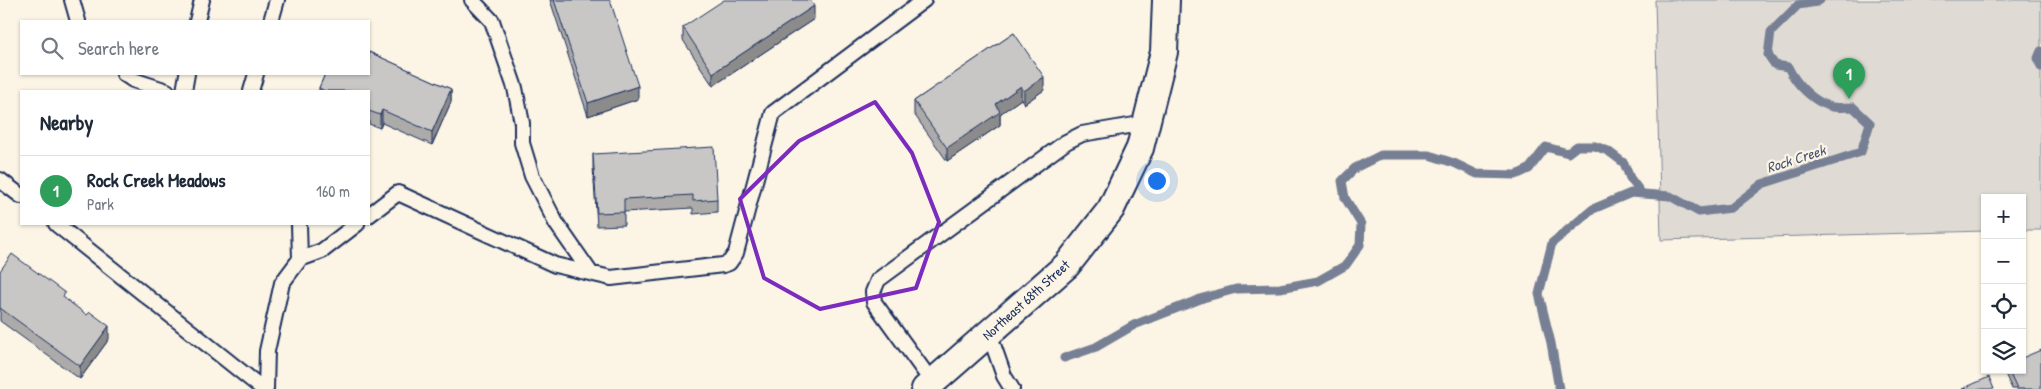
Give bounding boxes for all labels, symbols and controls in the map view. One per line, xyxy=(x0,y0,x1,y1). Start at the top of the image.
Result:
search box xyxy=(20,20,370,75)
icon: search xyxy=(38,34,66,62)
text: Search here xyxy=(78,35,159,61)
pin: 1 xyxy=(1833,58,1865,99)
text: Nearby xyxy=(40,108,93,137)
water label: Rock Creek xyxy=(1764,139,1830,178)
text: Rock Creek Meadows xyxy=(87,167,226,193)
your location xyxy=(1144,168,1170,194)
text: 1 xyxy=(53,180,59,202)
text: 160 m xyxy=(316,180,350,202)
text: Park xyxy=(87,193,114,215)
map controls xyxy=(1981,194,2026,374)
button: + xyxy=(1981,194,2026,239)
button: − xyxy=(1981,239,2026,284)
street label: Northeast 68th Street xyxy=(978,255,1074,344)
button: locate xyxy=(1981,284,2026,329)
button: layers xyxy=(1981,329,2026,374)

